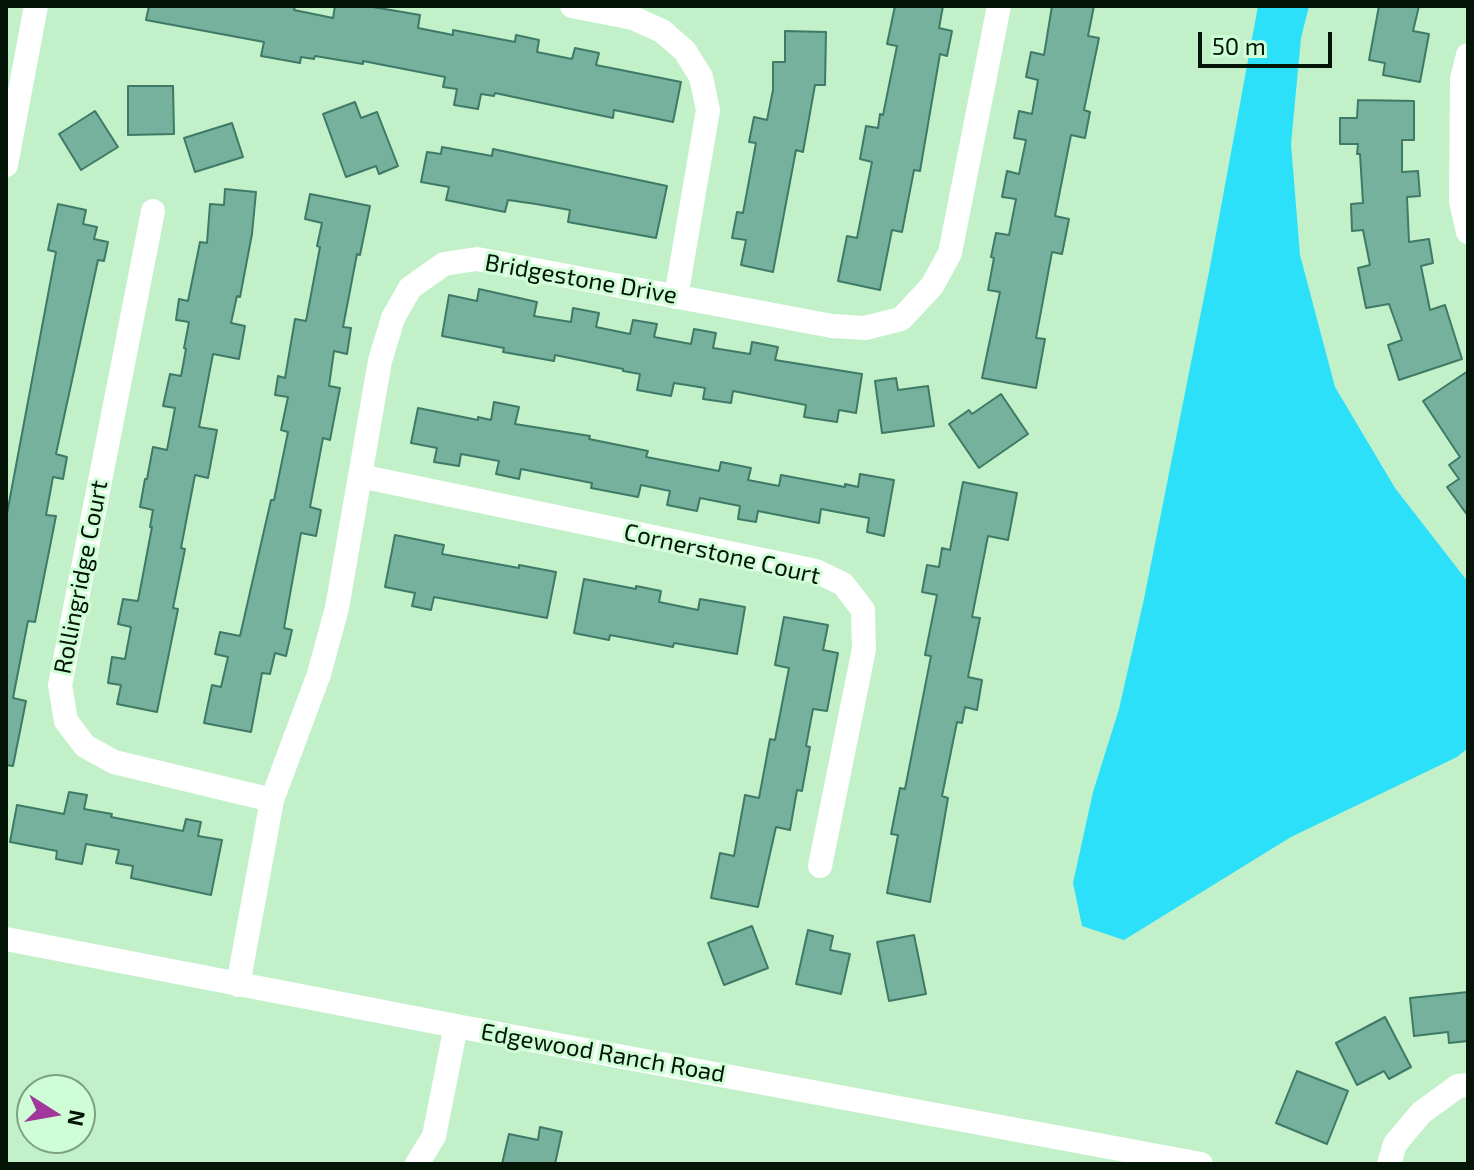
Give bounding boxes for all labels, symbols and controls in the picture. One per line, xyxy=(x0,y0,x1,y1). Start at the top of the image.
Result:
scale bar xyxy=(1202,16,1336,66)
text: 50 m xyxy=(1212,31,1266,60)
street label: Bridgestone Drive xyxy=(483,248,679,310)
street label: Rollingridge Court xyxy=(48,478,114,676)
street label: Cornerstone Court xyxy=(621,517,823,591)
street label: Edgewood Ranch Road xyxy=(479,1017,727,1089)
north arrow xyxy=(16,1074,96,1154)
text: N xyxy=(63,1108,92,1128)

